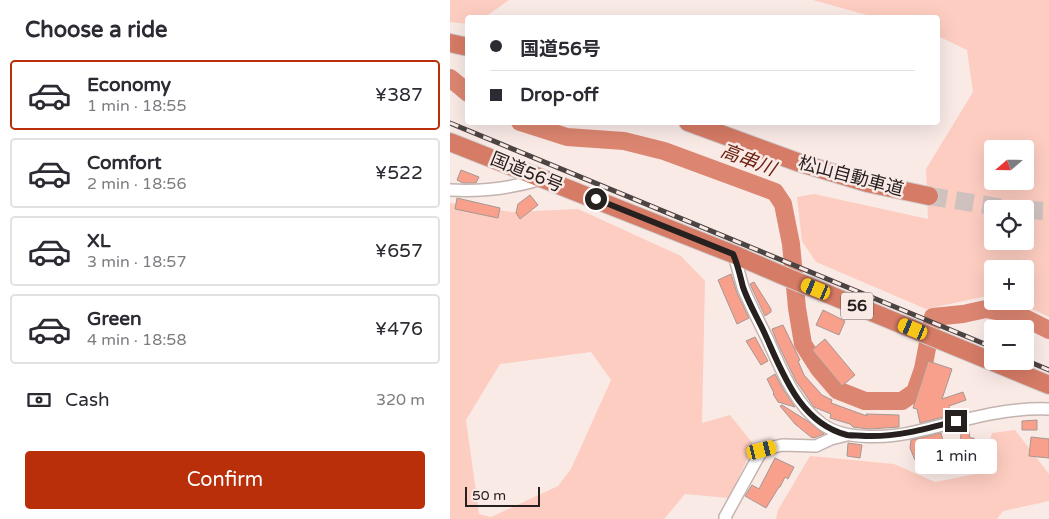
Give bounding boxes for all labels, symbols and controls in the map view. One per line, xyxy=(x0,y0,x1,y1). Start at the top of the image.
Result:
text: Choose a ride xyxy=(25,17,168,43)
text: 国道56号 xyxy=(520,38,601,60)
icon: car xyxy=(27,73,72,118)
text: Economy xyxy=(87,74,171,96)
text: ¥387 xyxy=(375,84,423,106)
text: Drop-off xyxy=(520,84,599,106)
text: 1 min · 18:55 xyxy=(87,96,186,116)
water label: 高串川 xyxy=(717,140,780,181)
north arrow xyxy=(984,140,1034,190)
map controls xyxy=(984,140,1034,370)
street label: 国道56号 xyxy=(487,147,567,197)
icon: car xyxy=(27,151,72,196)
street label: 松山自動車道 xyxy=(796,151,906,201)
text: Comfort xyxy=(87,152,161,174)
text: ¥522 xyxy=(375,162,423,184)
text: 2 min · 18:56 xyxy=(87,174,186,194)
route start xyxy=(585,188,607,210)
button: locate xyxy=(984,200,1034,250)
icon: car xyxy=(27,229,72,274)
text: XL xyxy=(87,230,111,252)
text: ¥657 xyxy=(375,240,423,262)
text: 3 min · 18:57 xyxy=(87,252,186,272)
button: + xyxy=(984,260,1034,310)
car xyxy=(799,276,832,302)
road number: 56 xyxy=(841,292,873,320)
icon: car xyxy=(27,307,72,352)
text: Green xyxy=(87,308,141,330)
car xyxy=(896,316,929,342)
text: ¥476 xyxy=(375,318,423,340)
button: − xyxy=(984,320,1034,370)
text: 4 min · 18:58 xyxy=(87,330,186,350)
icon: cash xyxy=(25,386,53,414)
text: Cash xyxy=(65,389,110,411)
text: 320 m xyxy=(376,390,425,410)
route end xyxy=(945,410,967,432)
callout: 1 min xyxy=(915,438,997,474)
car xyxy=(745,439,778,461)
text: 1 min xyxy=(935,446,977,466)
button: Confirm xyxy=(25,451,425,509)
scale bar xyxy=(465,484,540,507)
text: 50 m xyxy=(472,487,506,504)

